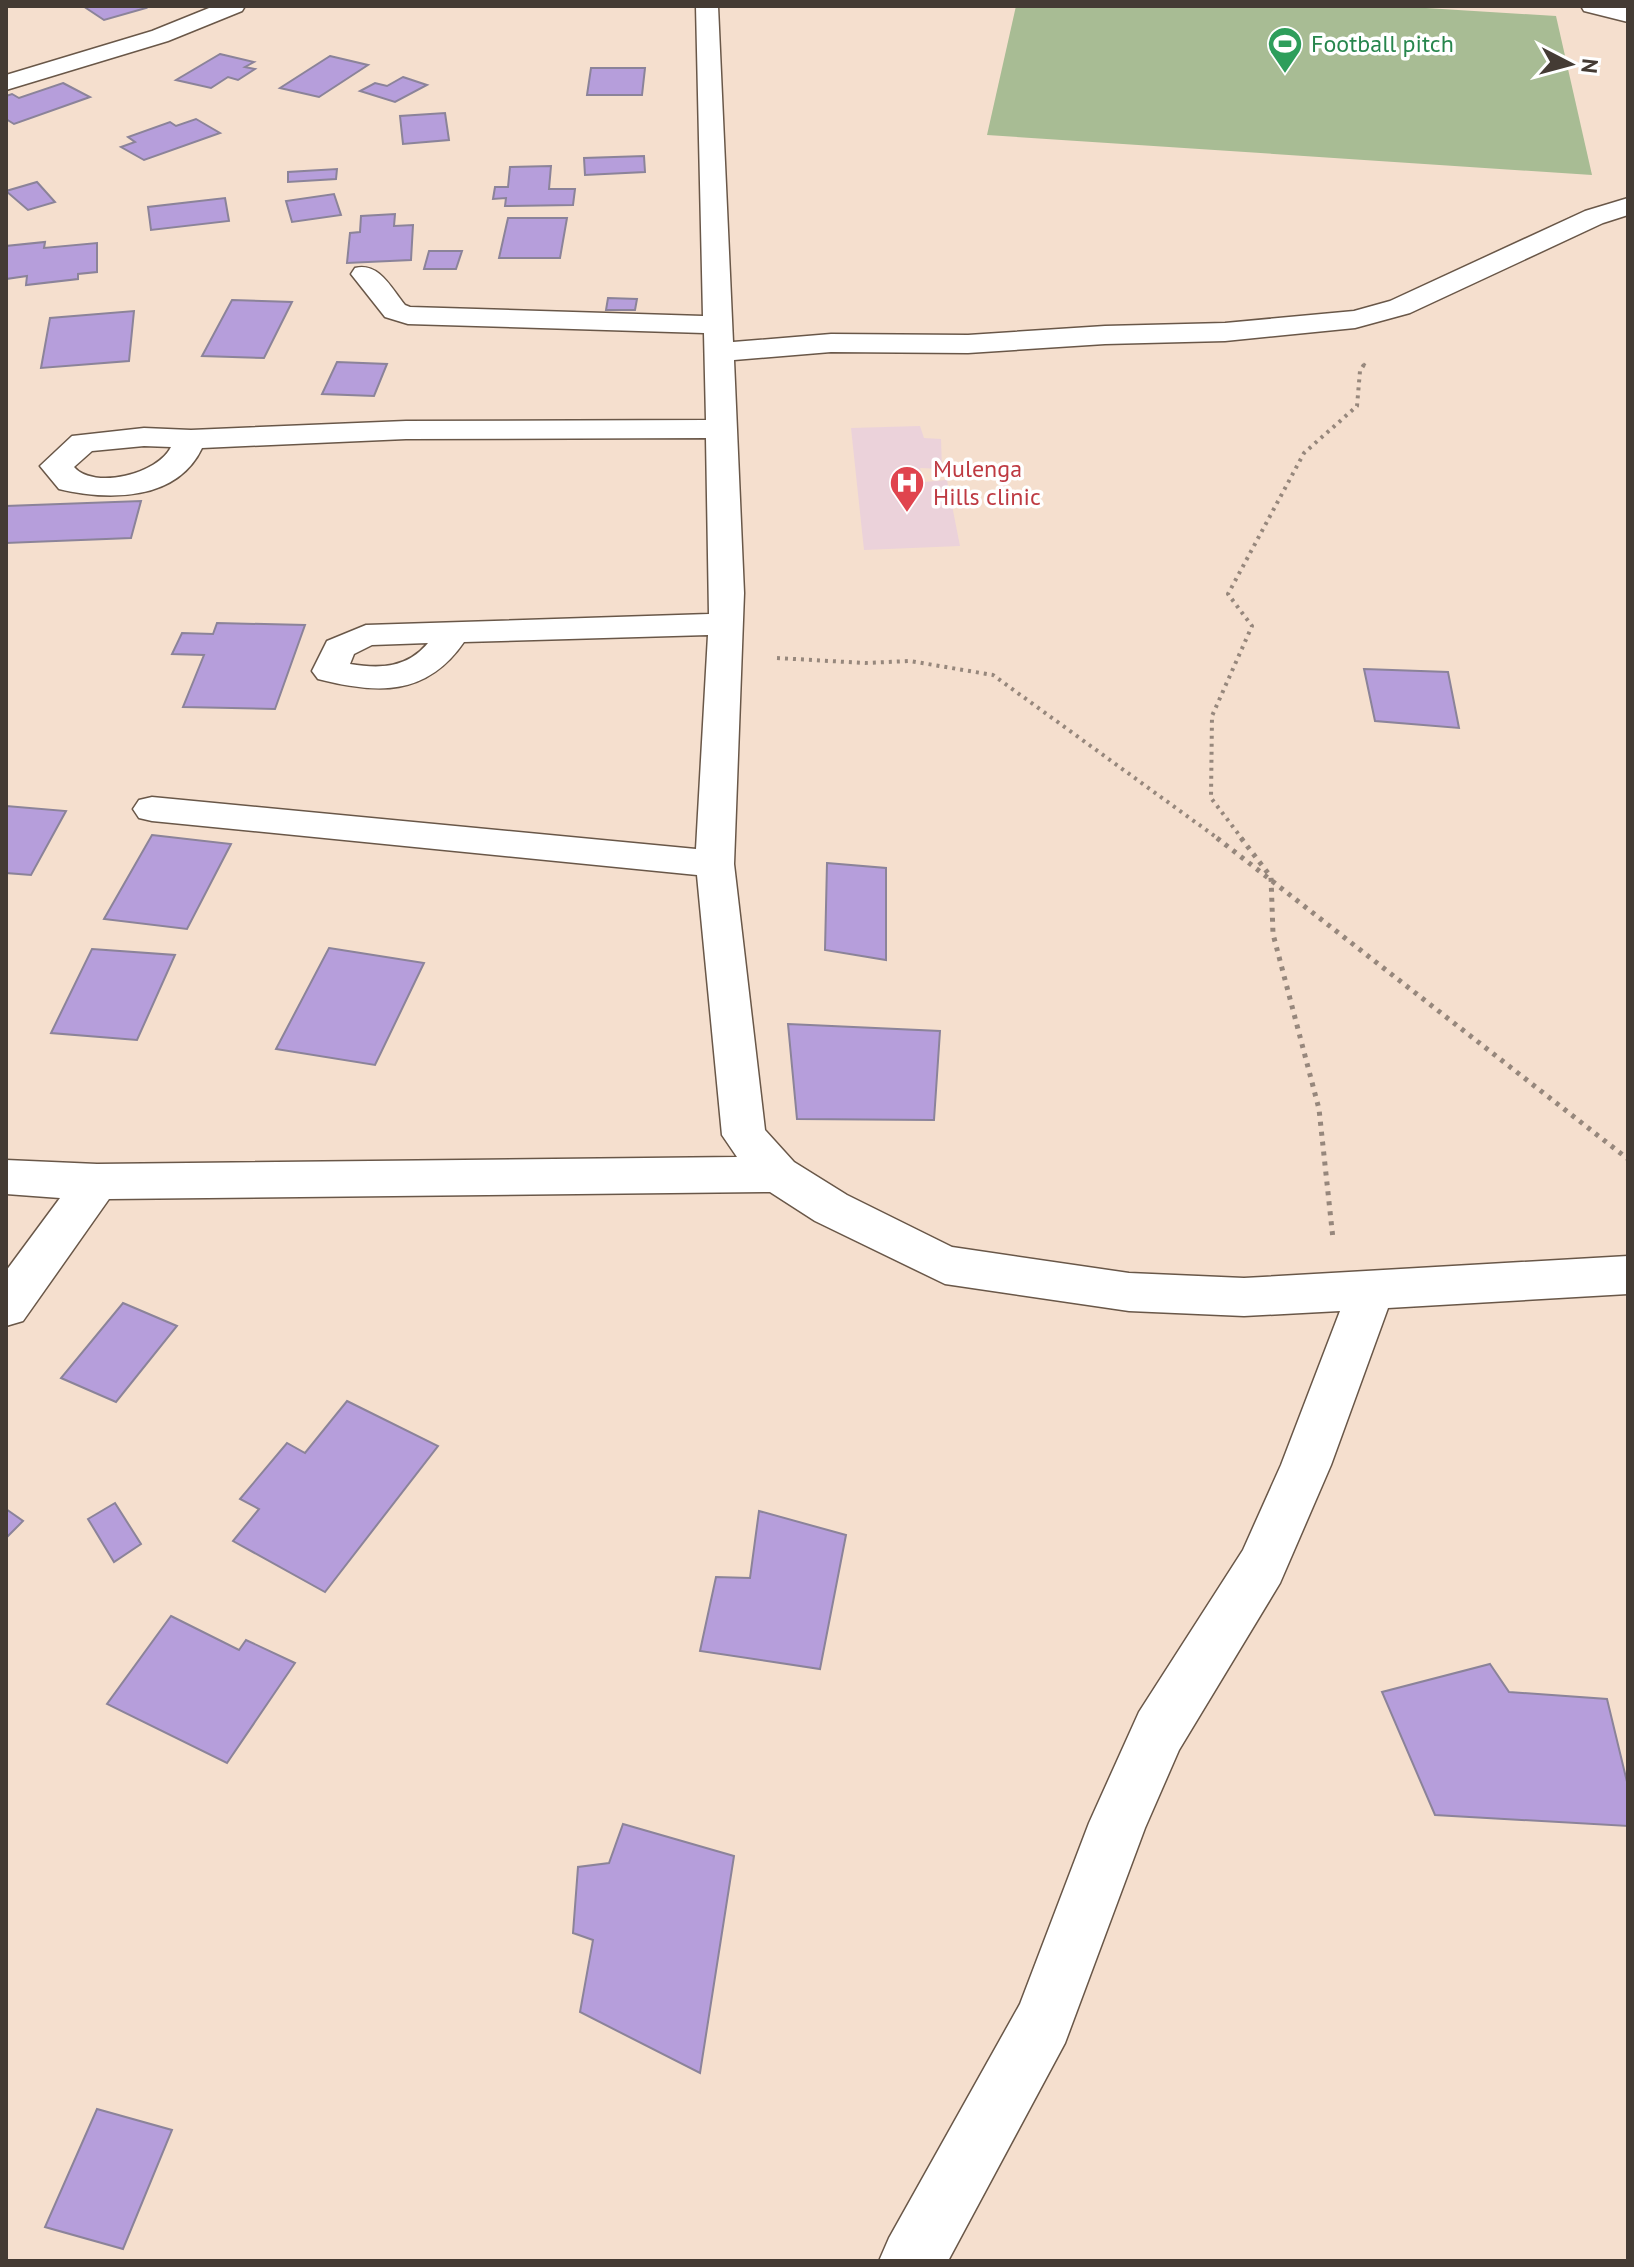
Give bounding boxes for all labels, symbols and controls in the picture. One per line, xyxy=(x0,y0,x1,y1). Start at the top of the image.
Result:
north arrow xyxy=(1530,24,1610,104)
sports icon: Football pitch xyxy=(1266,25,1304,75)
place label: Football pitch xyxy=(1311,28,1454,59)
text: N xyxy=(1575,57,1605,75)
place label: Mulenga Hills clinic xyxy=(933,453,1041,512)
hospital icon: Mulenga Hills clinic xyxy=(888,464,926,514)

